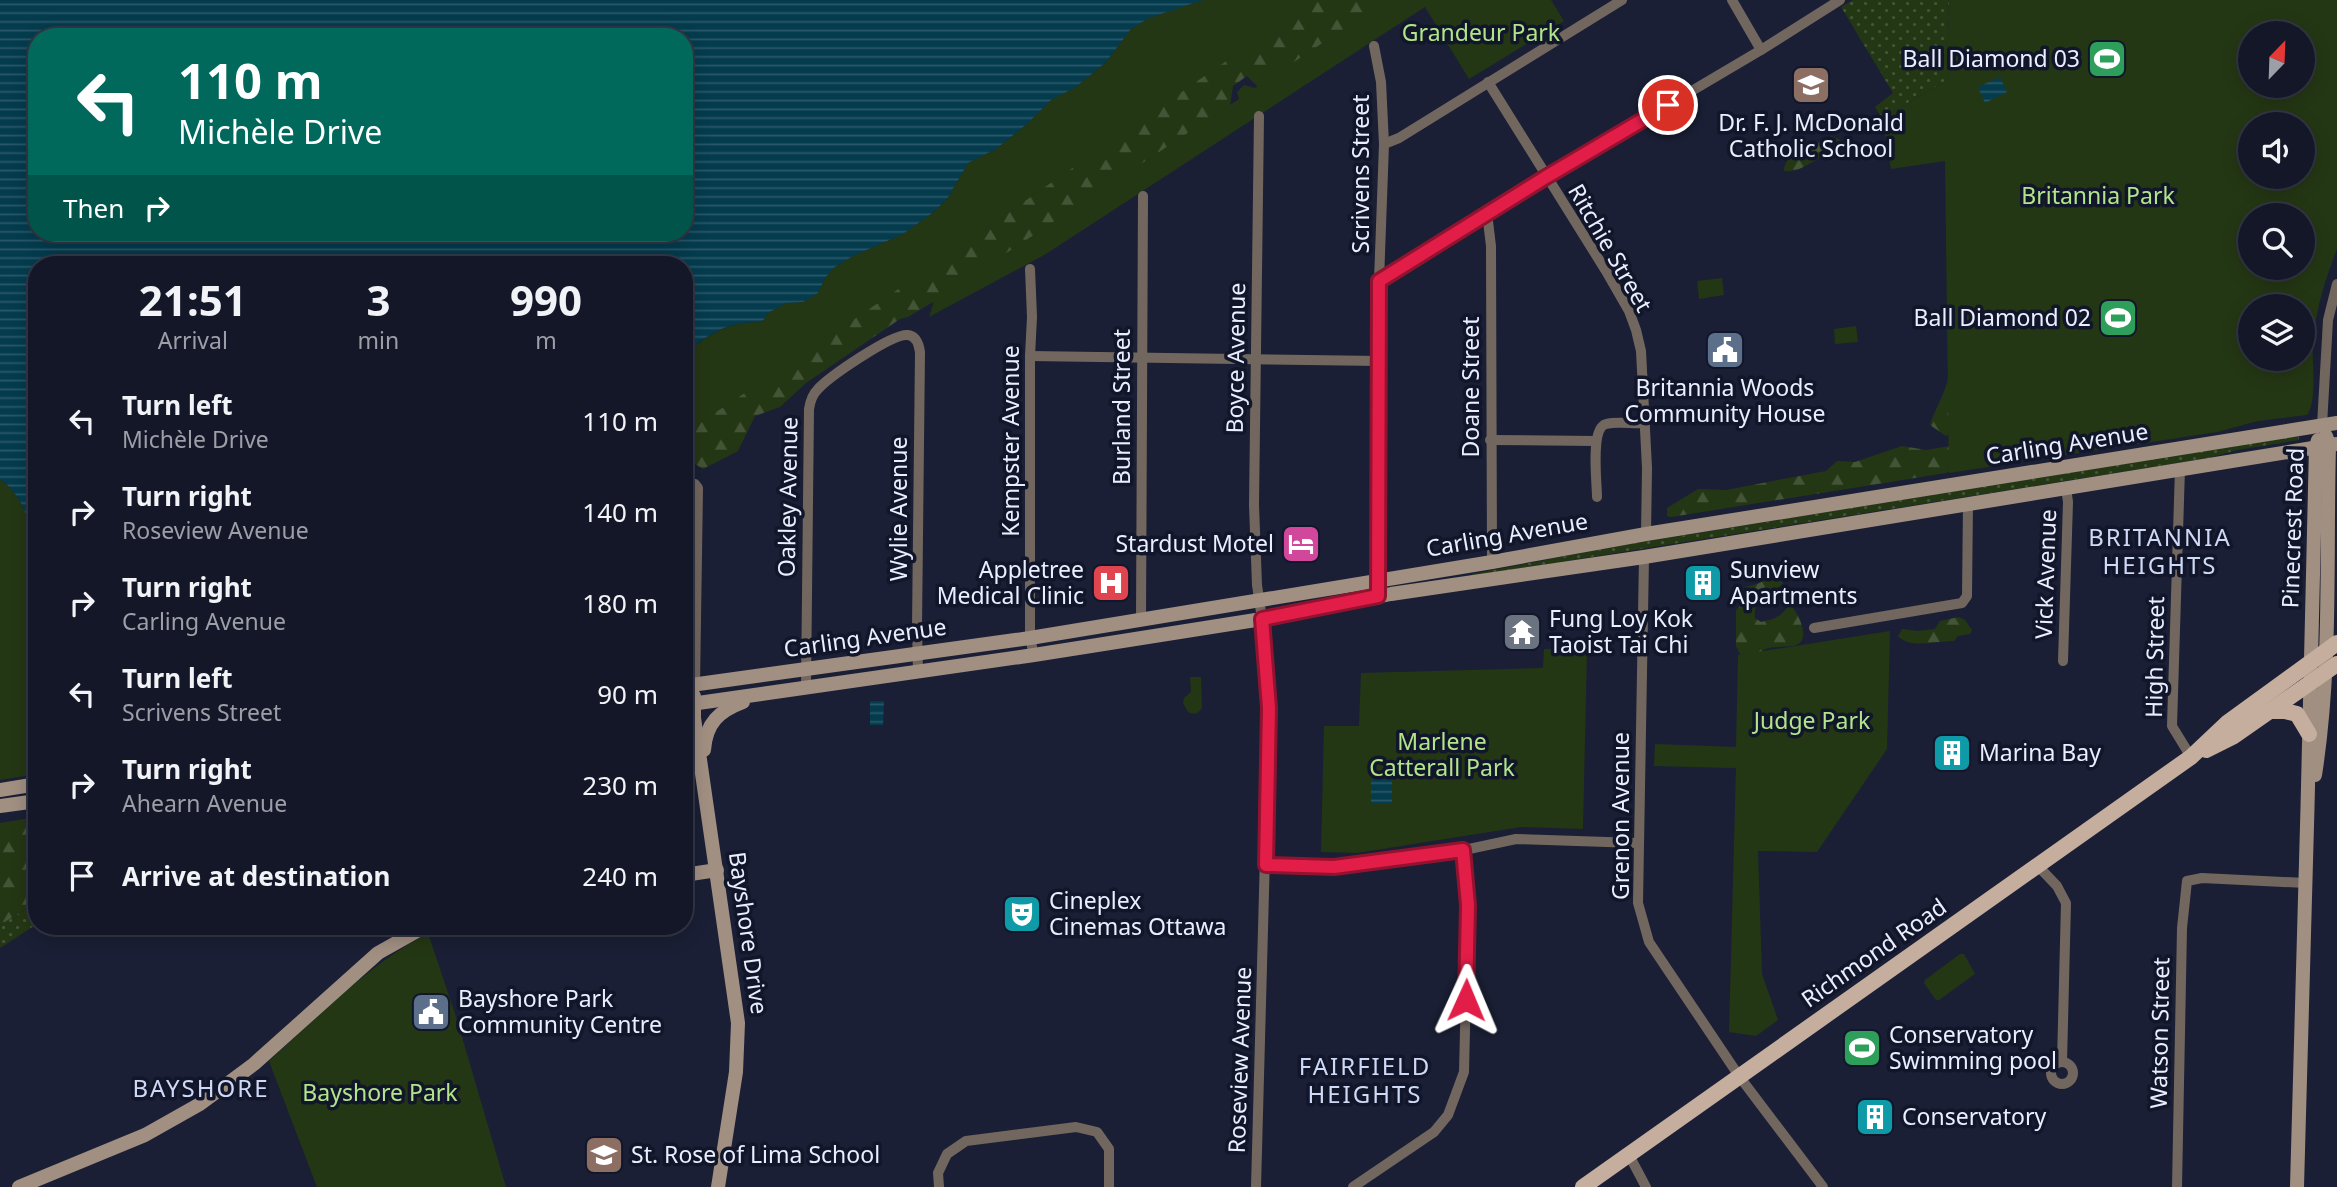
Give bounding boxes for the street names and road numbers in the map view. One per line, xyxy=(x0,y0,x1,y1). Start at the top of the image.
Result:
street label: Scrivens Street xyxy=(1344,94,1376,254)
street label: Ritchie Street xyxy=(1561,178,1660,317)
street label: Boyce Avenue xyxy=(1218,282,1252,434)
street label: Doane Street xyxy=(1454,317,1486,458)
street label: Burland Street xyxy=(1105,329,1137,485)
street label: Kempster Avenue xyxy=(994,345,1026,537)
street label: Carling Avenue xyxy=(1983,414,2150,472)
street label: Oakley Avenue xyxy=(770,417,804,577)
street label: Wylie Avenue xyxy=(882,437,914,581)
street label: Pinecrest Road xyxy=(2273,447,2311,609)
street label: Carling Avenue xyxy=(1423,504,1590,564)
street label: Vick Avenue xyxy=(2027,509,2063,639)
street label: High Street xyxy=(2137,596,2171,718)
street label: Carling Avenue xyxy=(781,610,948,664)
street label: Grenon Avenue xyxy=(1604,732,1636,900)
street label: Bayshore Drive xyxy=(722,850,776,1016)
street label: Richmond Road xyxy=(1794,890,1952,1014)
street label: Watson Street xyxy=(2142,957,2176,1109)
street label: Roseview Avenue xyxy=(1220,966,1258,1154)

